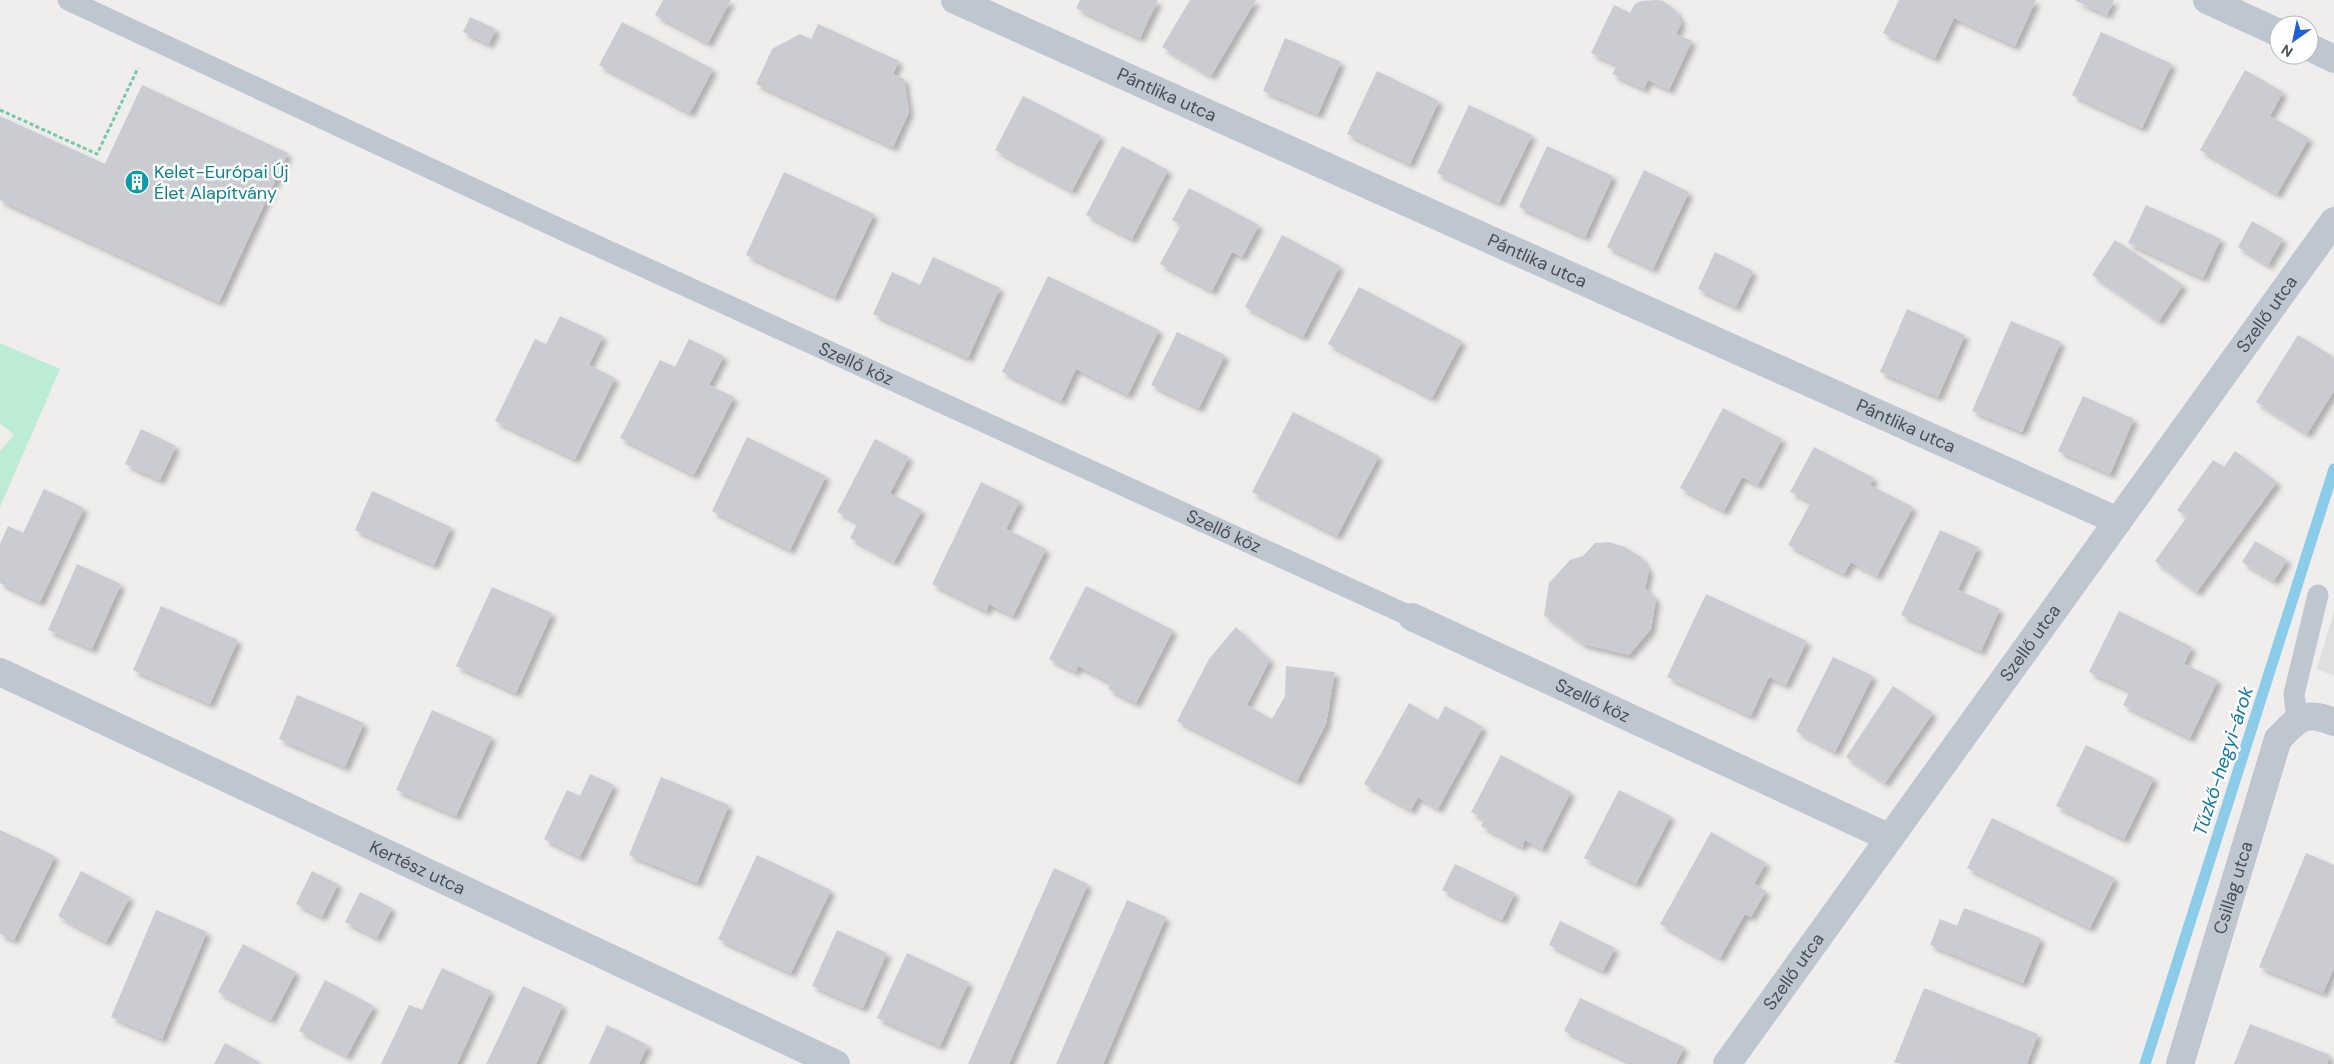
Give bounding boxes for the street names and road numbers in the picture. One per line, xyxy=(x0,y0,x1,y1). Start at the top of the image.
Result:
street label: Pántlika utca xyxy=(1113,62,1220,128)
street label: Pántlika utca xyxy=(1484,228,1591,294)
street label: Szellő utca xyxy=(2231,271,2303,358)
street label: Szellő köz xyxy=(815,336,897,391)
street label: Pántlika utca xyxy=(1852,393,1959,459)
street label: Szellő köz xyxy=(1182,504,1265,559)
street label: Szellő utca xyxy=(1994,599,2066,686)
street label: Szellő köz xyxy=(1551,673,1634,728)
street label: Kertész utca xyxy=(366,835,469,900)
street label: Csillag utca xyxy=(2208,838,2258,937)
street label: Szellő utca xyxy=(1758,928,1830,1015)

